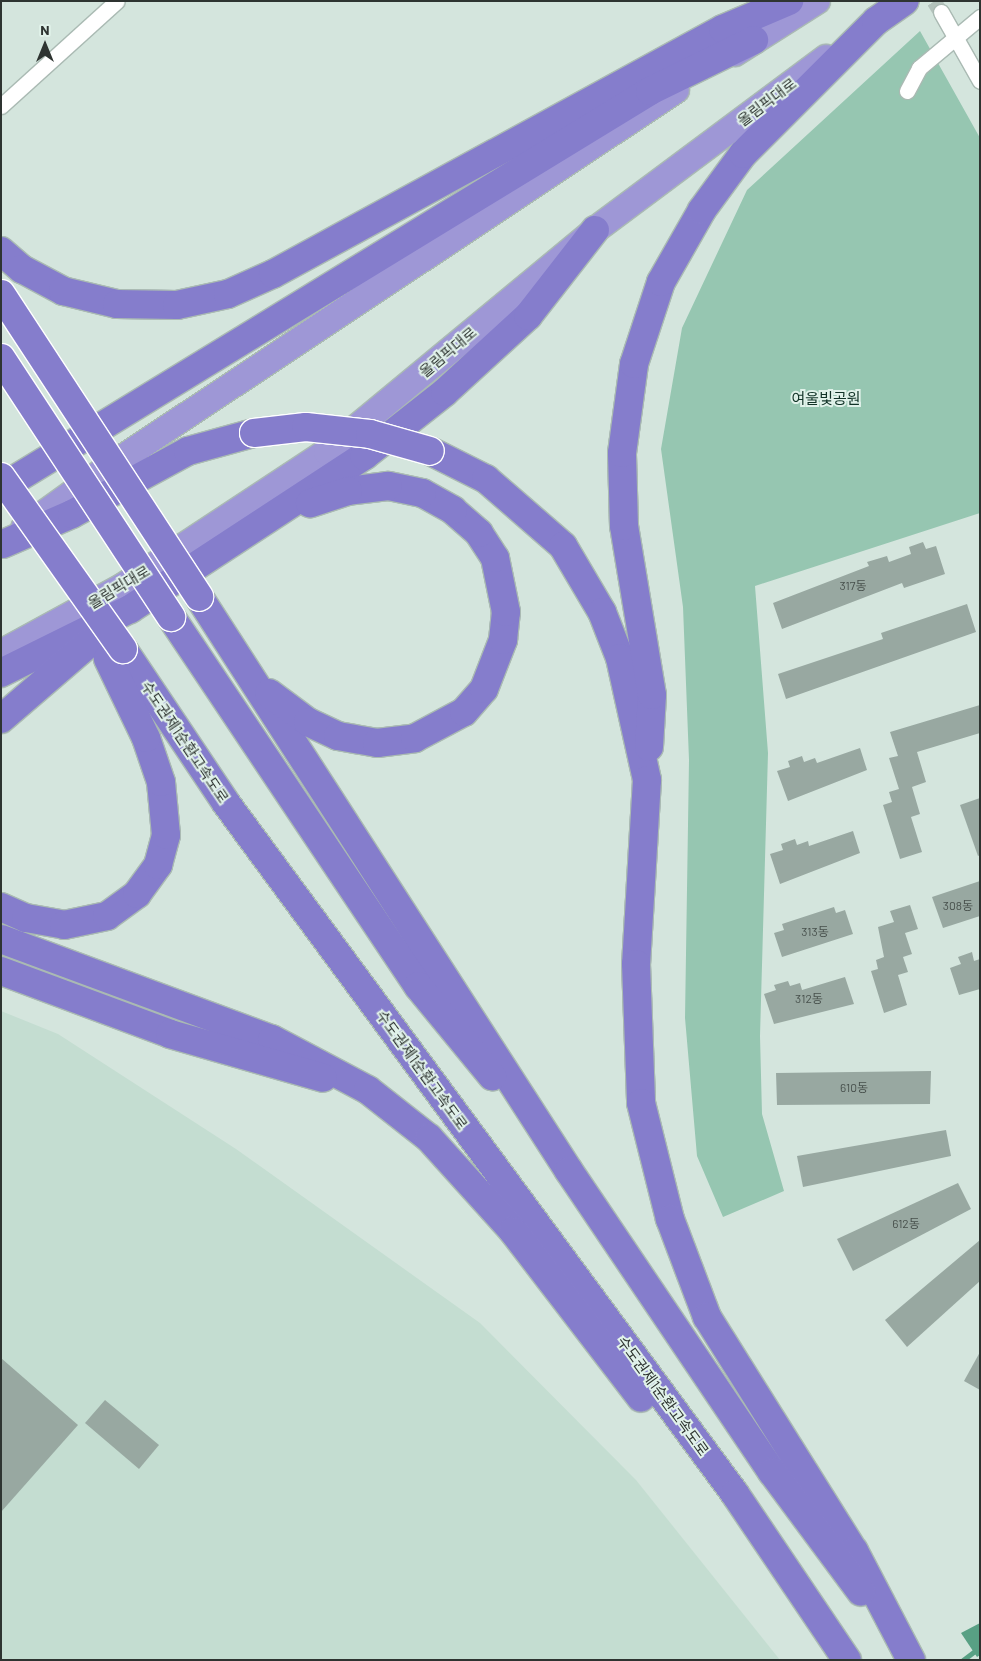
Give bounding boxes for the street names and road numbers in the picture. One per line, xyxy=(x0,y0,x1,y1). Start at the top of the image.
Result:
street label: 올림픽대로 xyxy=(734,74,800,130)
street label: 올림픽대로 xyxy=(416,323,480,381)
street label: 올림픽대로 xyxy=(85,562,153,612)
street label: 수도권제1순환고속도로 xyxy=(137,678,233,806)
street label: 수도권제1순환고속도로 xyxy=(373,1007,471,1133)
street label: 수도권제1순환고속도로 xyxy=(614,1333,712,1459)

